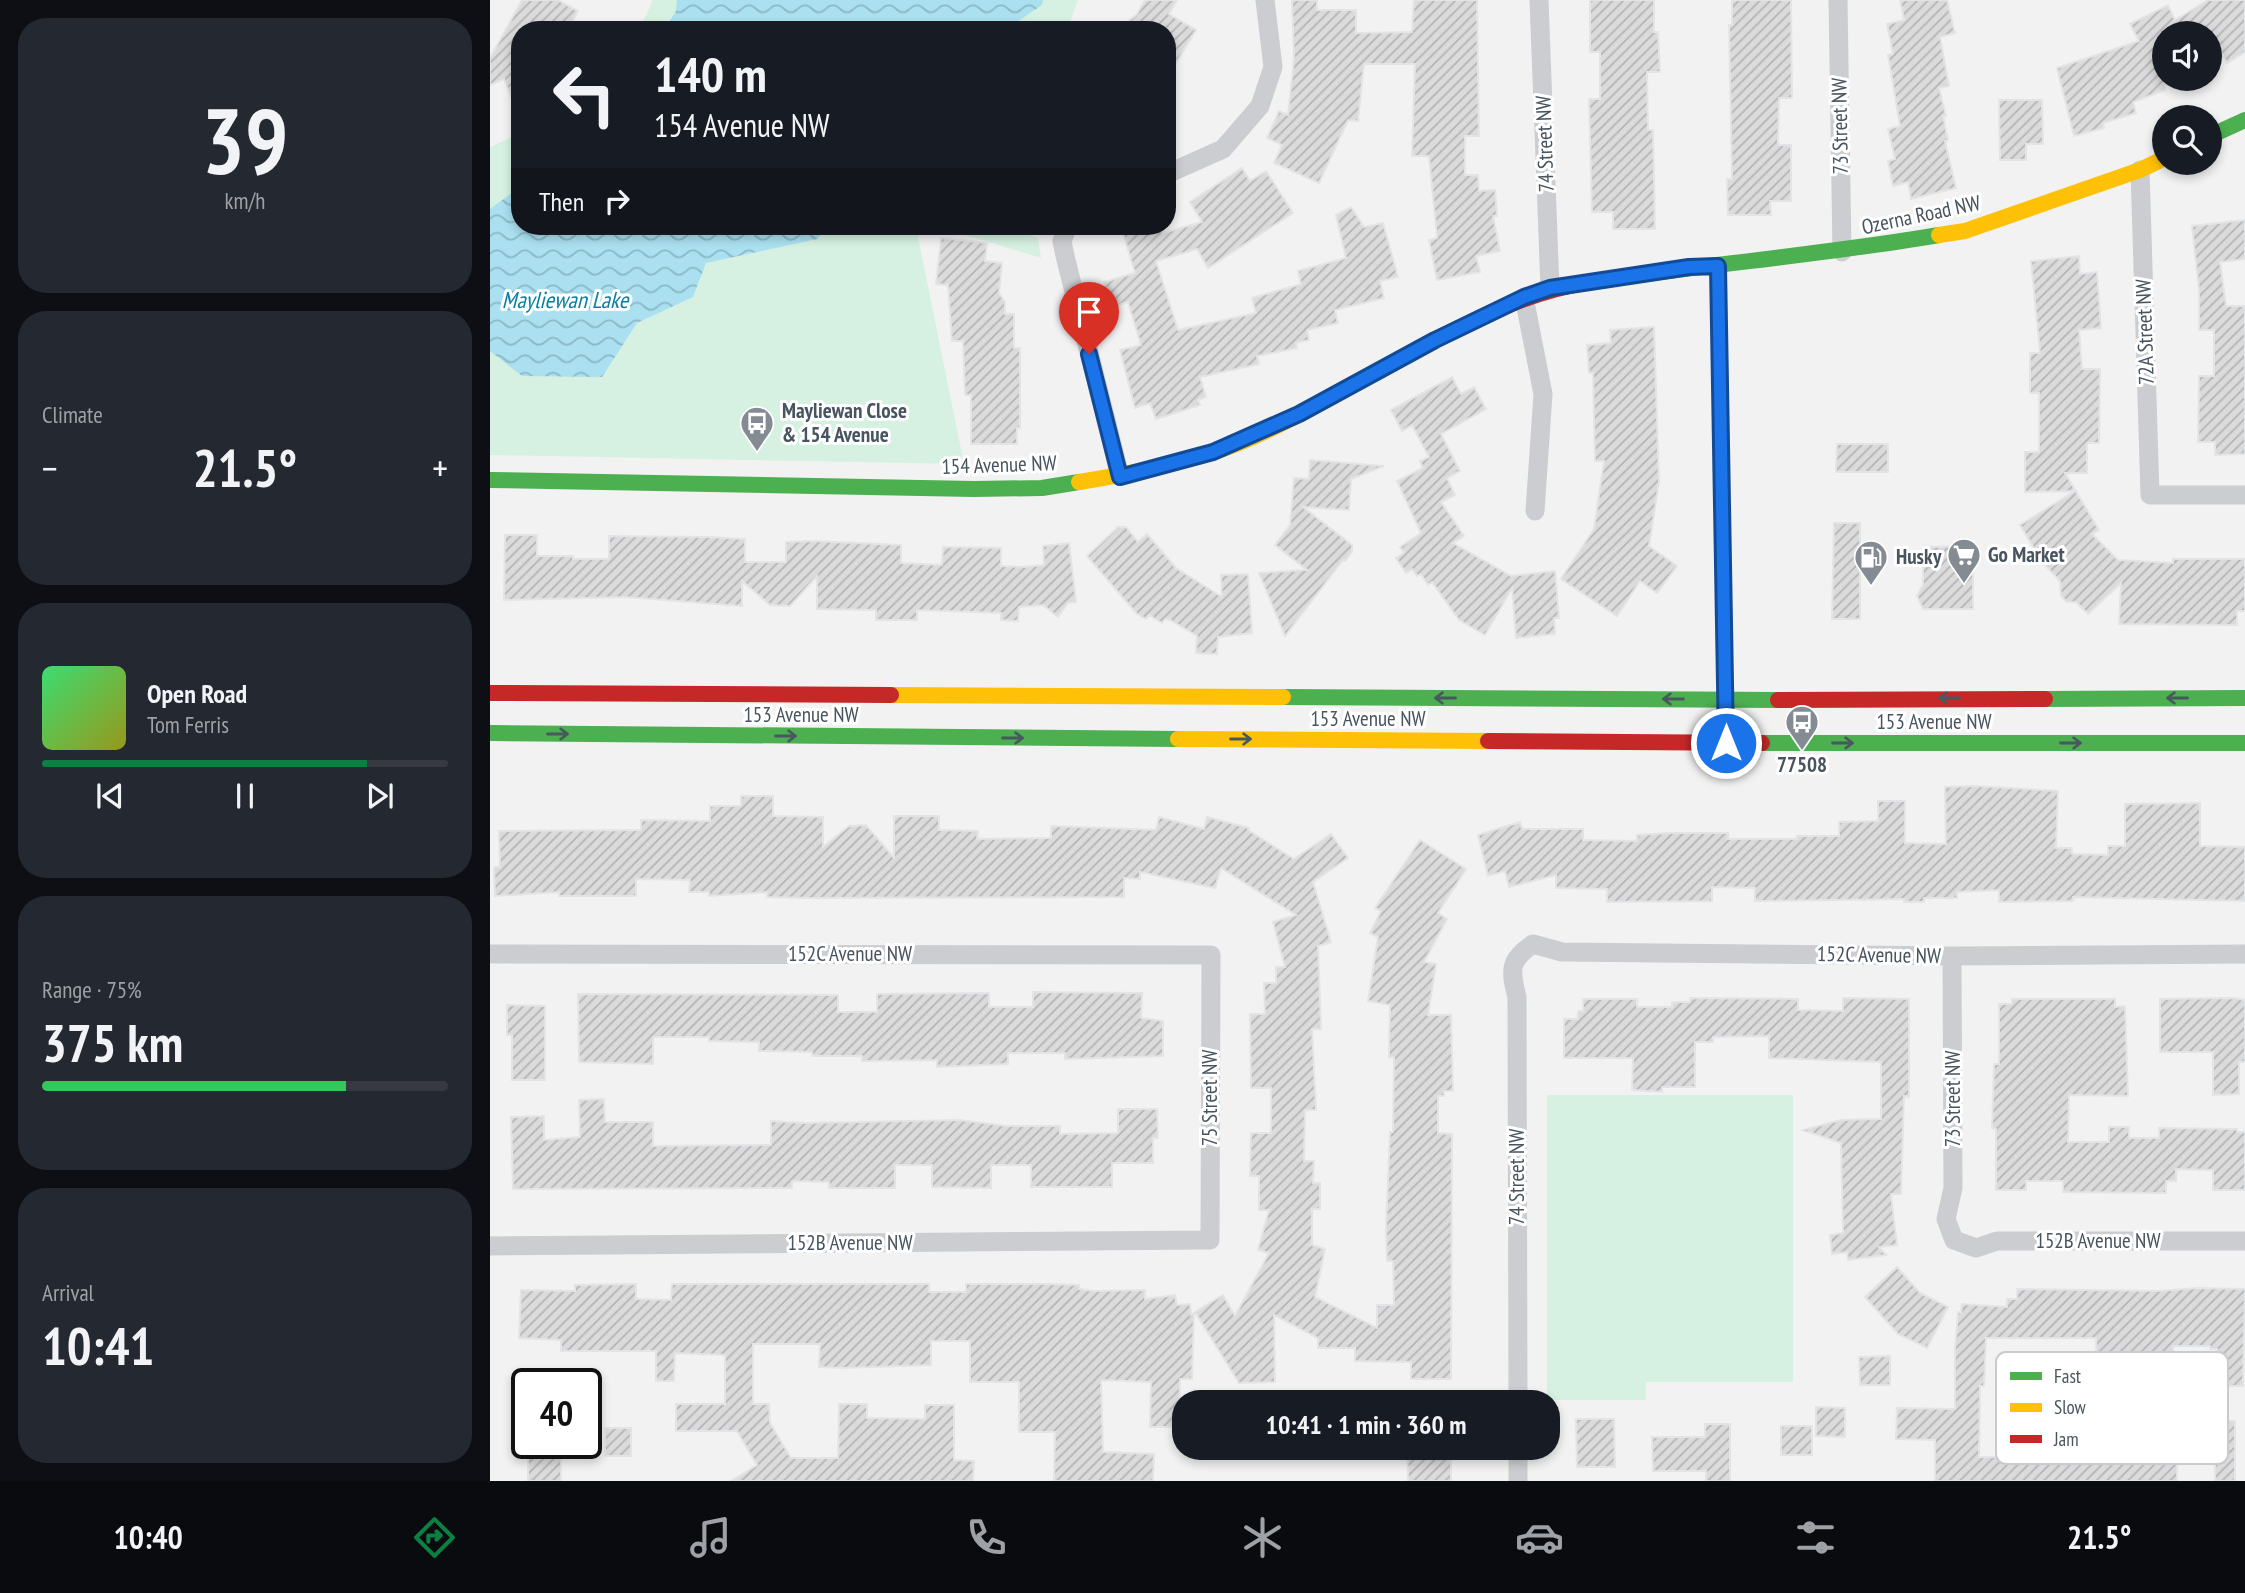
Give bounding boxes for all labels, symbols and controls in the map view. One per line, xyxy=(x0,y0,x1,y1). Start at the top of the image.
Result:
map controls xyxy=(2152,21,2222,175)
button: sound xyxy=(2152,21,2222,91)
text: 140 m xyxy=(654,42,767,106)
icon: left xyxy=(539,49,630,140)
street label: 73 Street NW xyxy=(1825,77,1854,175)
text: 39 xyxy=(202,81,289,199)
street label: 74 Street NW xyxy=(1529,95,1560,193)
text: 154 Avenue NW xyxy=(654,104,830,146)
button: search xyxy=(2152,105,2222,175)
icon: right xyxy=(598,182,636,220)
text: Then xyxy=(539,185,584,218)
text: km/h xyxy=(225,186,265,215)
street label: Ozerna Road NW xyxy=(1859,189,1983,240)
street label: 72A Street NW xyxy=(2129,279,2160,385)
pin xyxy=(1059,282,1119,354)
water label: Mayliewan Lake xyxy=(502,285,630,314)
icon: arrive xyxy=(1070,293,1108,331)
place label: Mayliewan Close & 154 Avenue xyxy=(782,397,907,448)
text: Climate xyxy=(42,400,103,429)
bus stop icon: Mayliewan Close & 154 Avenue xyxy=(738,404,776,453)
text: 21.5° xyxy=(193,434,297,501)
text: − xyxy=(42,443,58,492)
text: + xyxy=(432,443,448,492)
street label: 154 Avenue NW xyxy=(941,449,1057,480)
supermarket icon: Go Market xyxy=(1945,536,1983,585)
fuel station icon: Husky xyxy=(1852,538,1890,587)
place label: Go Market xyxy=(1988,541,2065,568)
place label: Husky xyxy=(1896,543,1942,570)
text: Open Road xyxy=(147,677,247,710)
one-way arrow xyxy=(1434,691,1457,705)
one-way arrow xyxy=(1938,691,1961,705)
one-way arrow xyxy=(2166,691,2189,705)
one-way arrow xyxy=(1662,692,1685,706)
street label: 153 Avenue NW xyxy=(743,701,859,728)
bus stop icon: 77508 xyxy=(1783,703,1821,752)
street label: 153 Avenue NW xyxy=(1310,705,1426,732)
position arrow xyxy=(1689,706,1763,780)
street label: 153 Avenue NW xyxy=(1876,708,1992,735)
text: Tom Ferris xyxy=(147,710,229,739)
one-way arrow xyxy=(546,727,569,741)
one-way arrow xyxy=(774,729,797,743)
one-way arrow xyxy=(1001,731,1024,744)
one-way arrow xyxy=(1229,733,1252,746)
one-way arrow xyxy=(1832,736,1855,750)
one-way arrow xyxy=(2059,736,2082,750)
place label: 77508 xyxy=(1777,751,1827,778)
icon: previous xyxy=(91,777,129,815)
icon: pause xyxy=(226,777,264,815)
icon: next xyxy=(361,777,399,815)
street label: 152C Avenue NW xyxy=(788,940,912,967)
street label: 152C Avenue NW xyxy=(1817,940,1941,969)
text: Range · 75% xyxy=(42,975,142,1004)
text: 375 km xyxy=(42,1009,183,1076)
street label: 75 Street NW xyxy=(1196,1050,1223,1146)
street label: 73 Street NW xyxy=(1939,1051,1966,1147)
street label: 74 Street NW xyxy=(1503,1129,1530,1225)
street label: 152B Avenue NW xyxy=(2035,1227,2161,1254)
street label: 152B Avenue NW xyxy=(787,1229,913,1256)
text: Arrival xyxy=(42,1278,94,1307)
text: 10:41 xyxy=(42,1312,154,1379)
legend xyxy=(1996,1352,2228,1464)
text: Fast xyxy=(2054,1364,2082,1388)
speed limit sign: 40 xyxy=(511,1368,602,1459)
text: Slow xyxy=(2054,1395,2087,1419)
text: 10:41 · 1 min · 360 m xyxy=(1266,1408,1466,1441)
text: Jam xyxy=(2053,1427,2079,1451)
icon: directions xyxy=(410,1513,459,1562)
icon: music xyxy=(686,1513,735,1562)
icon: phone xyxy=(962,1513,1011,1562)
icon: climate xyxy=(1238,1513,1287,1562)
icon: car xyxy=(1515,1513,1564,1562)
icon: filters xyxy=(1791,1513,1840,1562)
text: 10:40 xyxy=(114,1516,183,1558)
text: 21.5° xyxy=(2067,1516,2131,1558)

